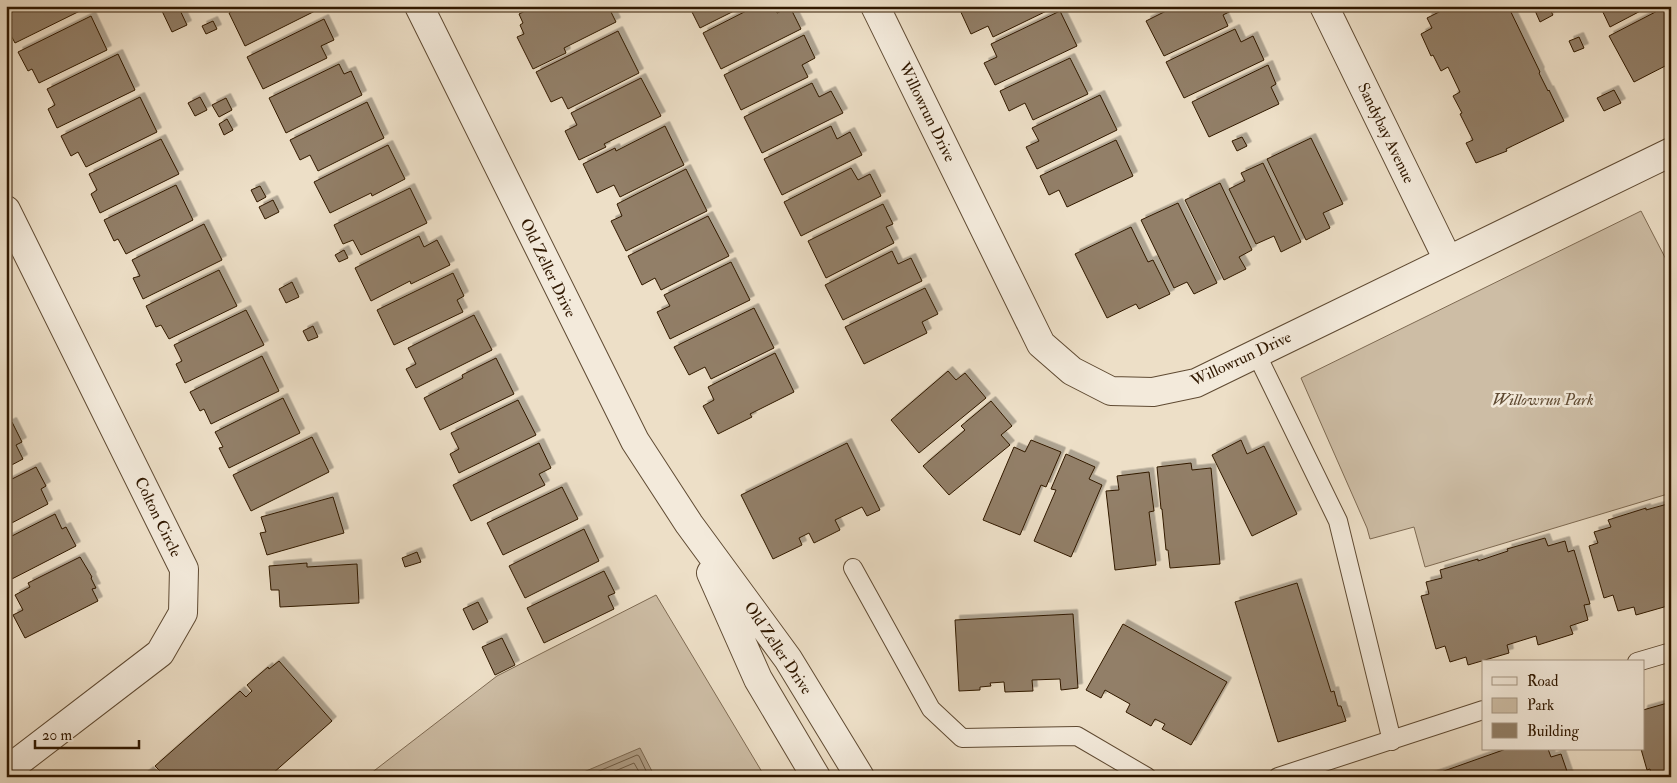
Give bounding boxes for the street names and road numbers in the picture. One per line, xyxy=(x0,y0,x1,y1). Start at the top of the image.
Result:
street label: Willowrun Drive xyxy=(894,58,960,165)
street label: Sandybay Avenue xyxy=(1353,79,1419,187)
street label: Old Zeller Drive xyxy=(515,215,581,321)
street label: Willowrun Drive xyxy=(1187,327,1295,391)
street label: Colton Circle xyxy=(130,474,186,561)
street label: Old Zeller Drive xyxy=(740,598,817,698)

